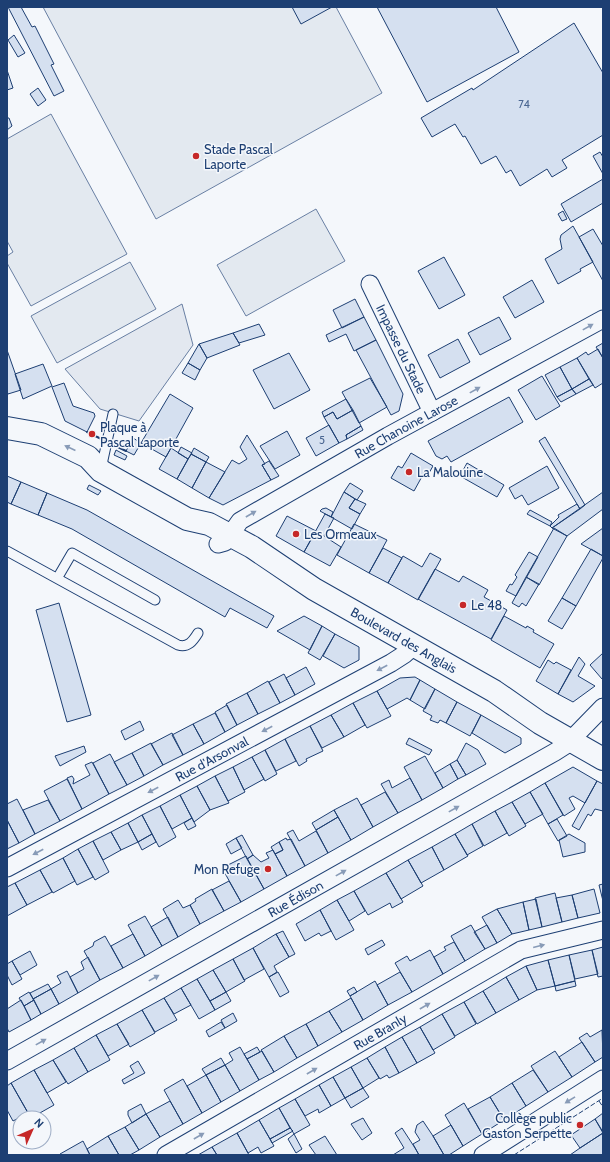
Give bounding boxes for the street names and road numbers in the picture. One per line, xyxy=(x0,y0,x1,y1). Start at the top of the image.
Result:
street label: Impasse du Stade xyxy=(373,301,430,396)
street label: Rue Chanoine Larose xyxy=(352,392,461,462)
street label: Boulevard des Anglais xyxy=(348,604,460,677)
street label: Rue d'Arsonval xyxy=(172,733,251,785)
street label: Rue Édison xyxy=(265,876,326,920)
street label: Rue Branly xyxy=(350,1010,410,1053)

